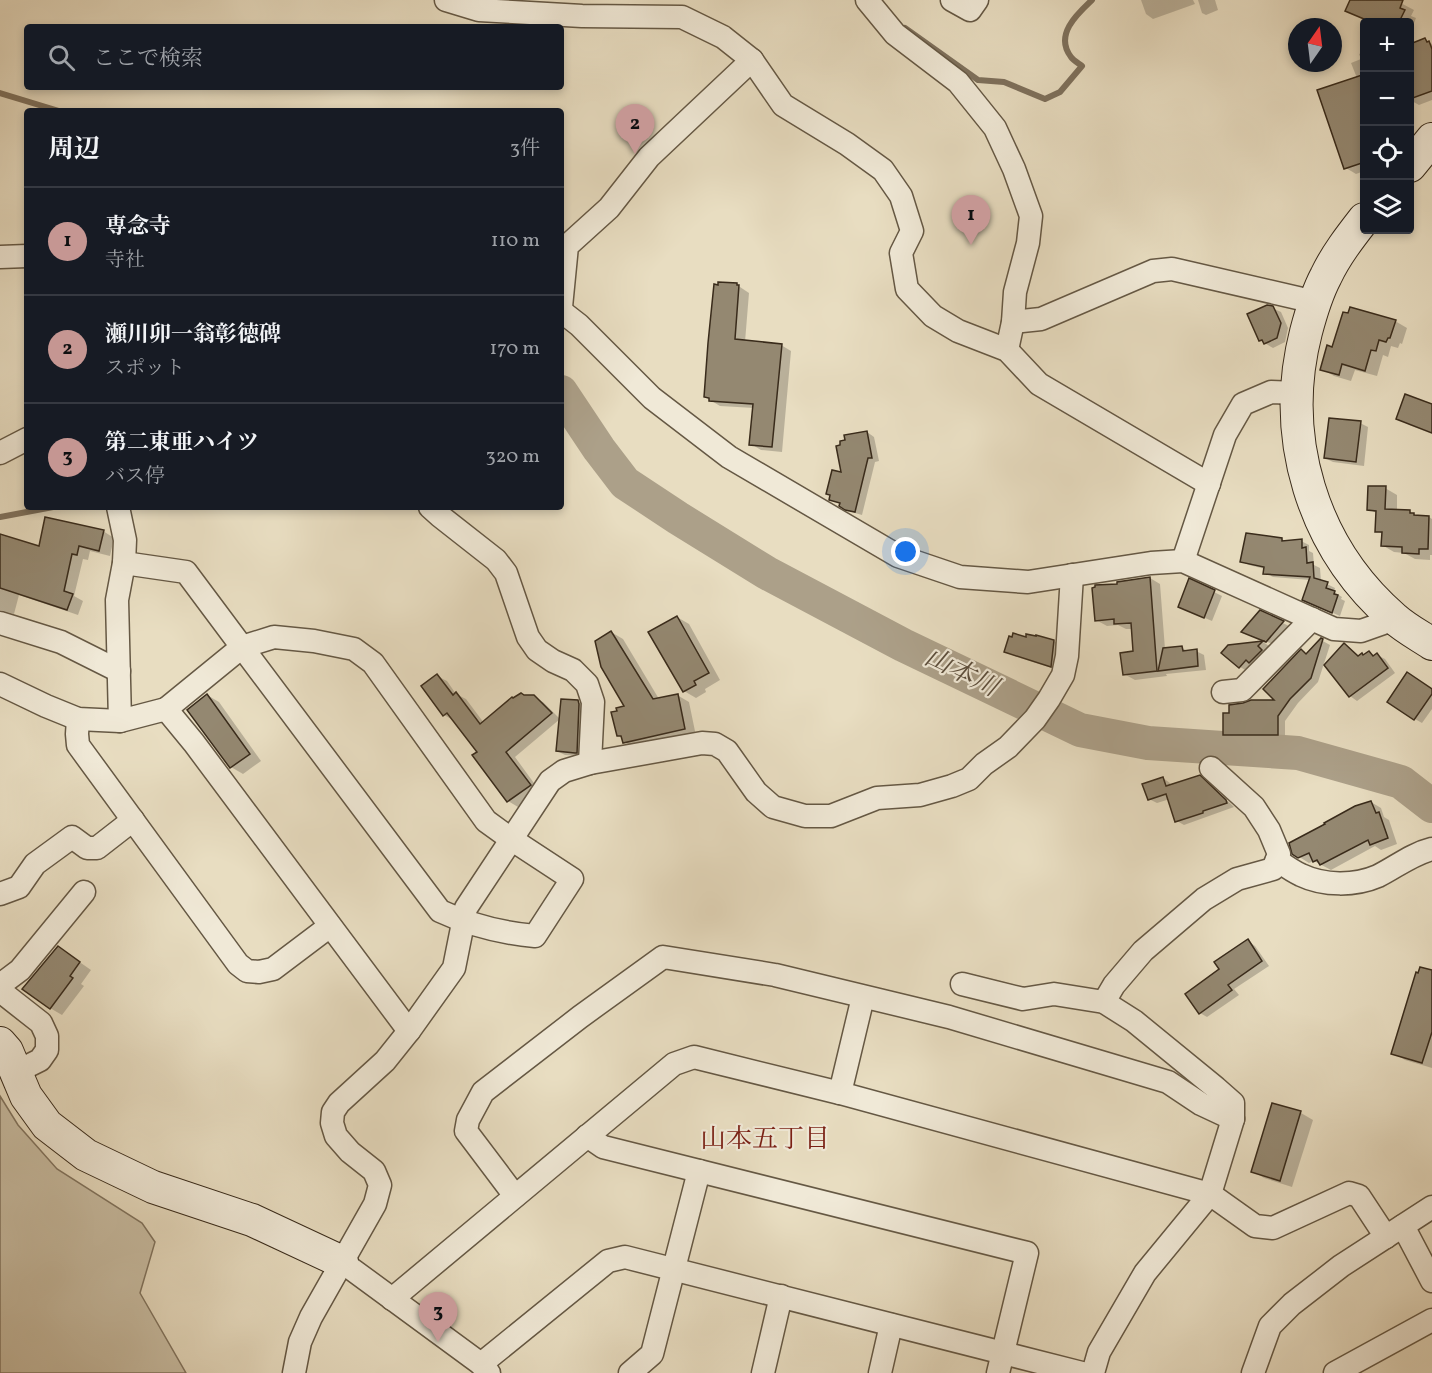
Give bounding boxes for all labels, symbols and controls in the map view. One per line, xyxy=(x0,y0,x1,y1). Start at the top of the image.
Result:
north arrow xyxy=(1288,18,1342,72)
map controls xyxy=(1360,18,1414,234)
button: + xyxy=(1360,18,1414,72)
search box xyxy=(24,24,564,90)
icon: search xyxy=(45,41,78,74)
text: ここで検索 xyxy=(93,44,203,75)
button: − xyxy=(1360,72,1414,126)
pin: 2 xyxy=(616,104,654,154)
button: locate xyxy=(1360,126,1414,180)
text: 周辺 xyxy=(48,132,100,168)
text: 3件 xyxy=(510,135,540,163)
button: layers xyxy=(1360,180,1414,234)
pin: 1 xyxy=(952,196,990,245)
text: 専念寺 xyxy=(105,212,171,243)
text: 1 xyxy=(63,227,72,255)
text: 110 m xyxy=(491,227,540,255)
text: 寺社 xyxy=(105,247,145,275)
text: 瀬川卯一翁彰徳碑 xyxy=(105,320,281,351)
text: 2 xyxy=(62,335,73,363)
text: 170 m xyxy=(490,335,540,363)
text: スポット xyxy=(105,355,185,383)
text: 第二東亜ハイツ xyxy=(105,428,259,459)
text: 3 xyxy=(62,443,73,471)
text: 320 m xyxy=(485,443,540,471)
text: バス停 xyxy=(105,463,165,491)
your location xyxy=(891,537,920,566)
water label: 山本川 xyxy=(918,640,1007,708)
district label: 山本五丁目 xyxy=(700,1122,830,1158)
pin: 3 xyxy=(418,1292,458,1342)

